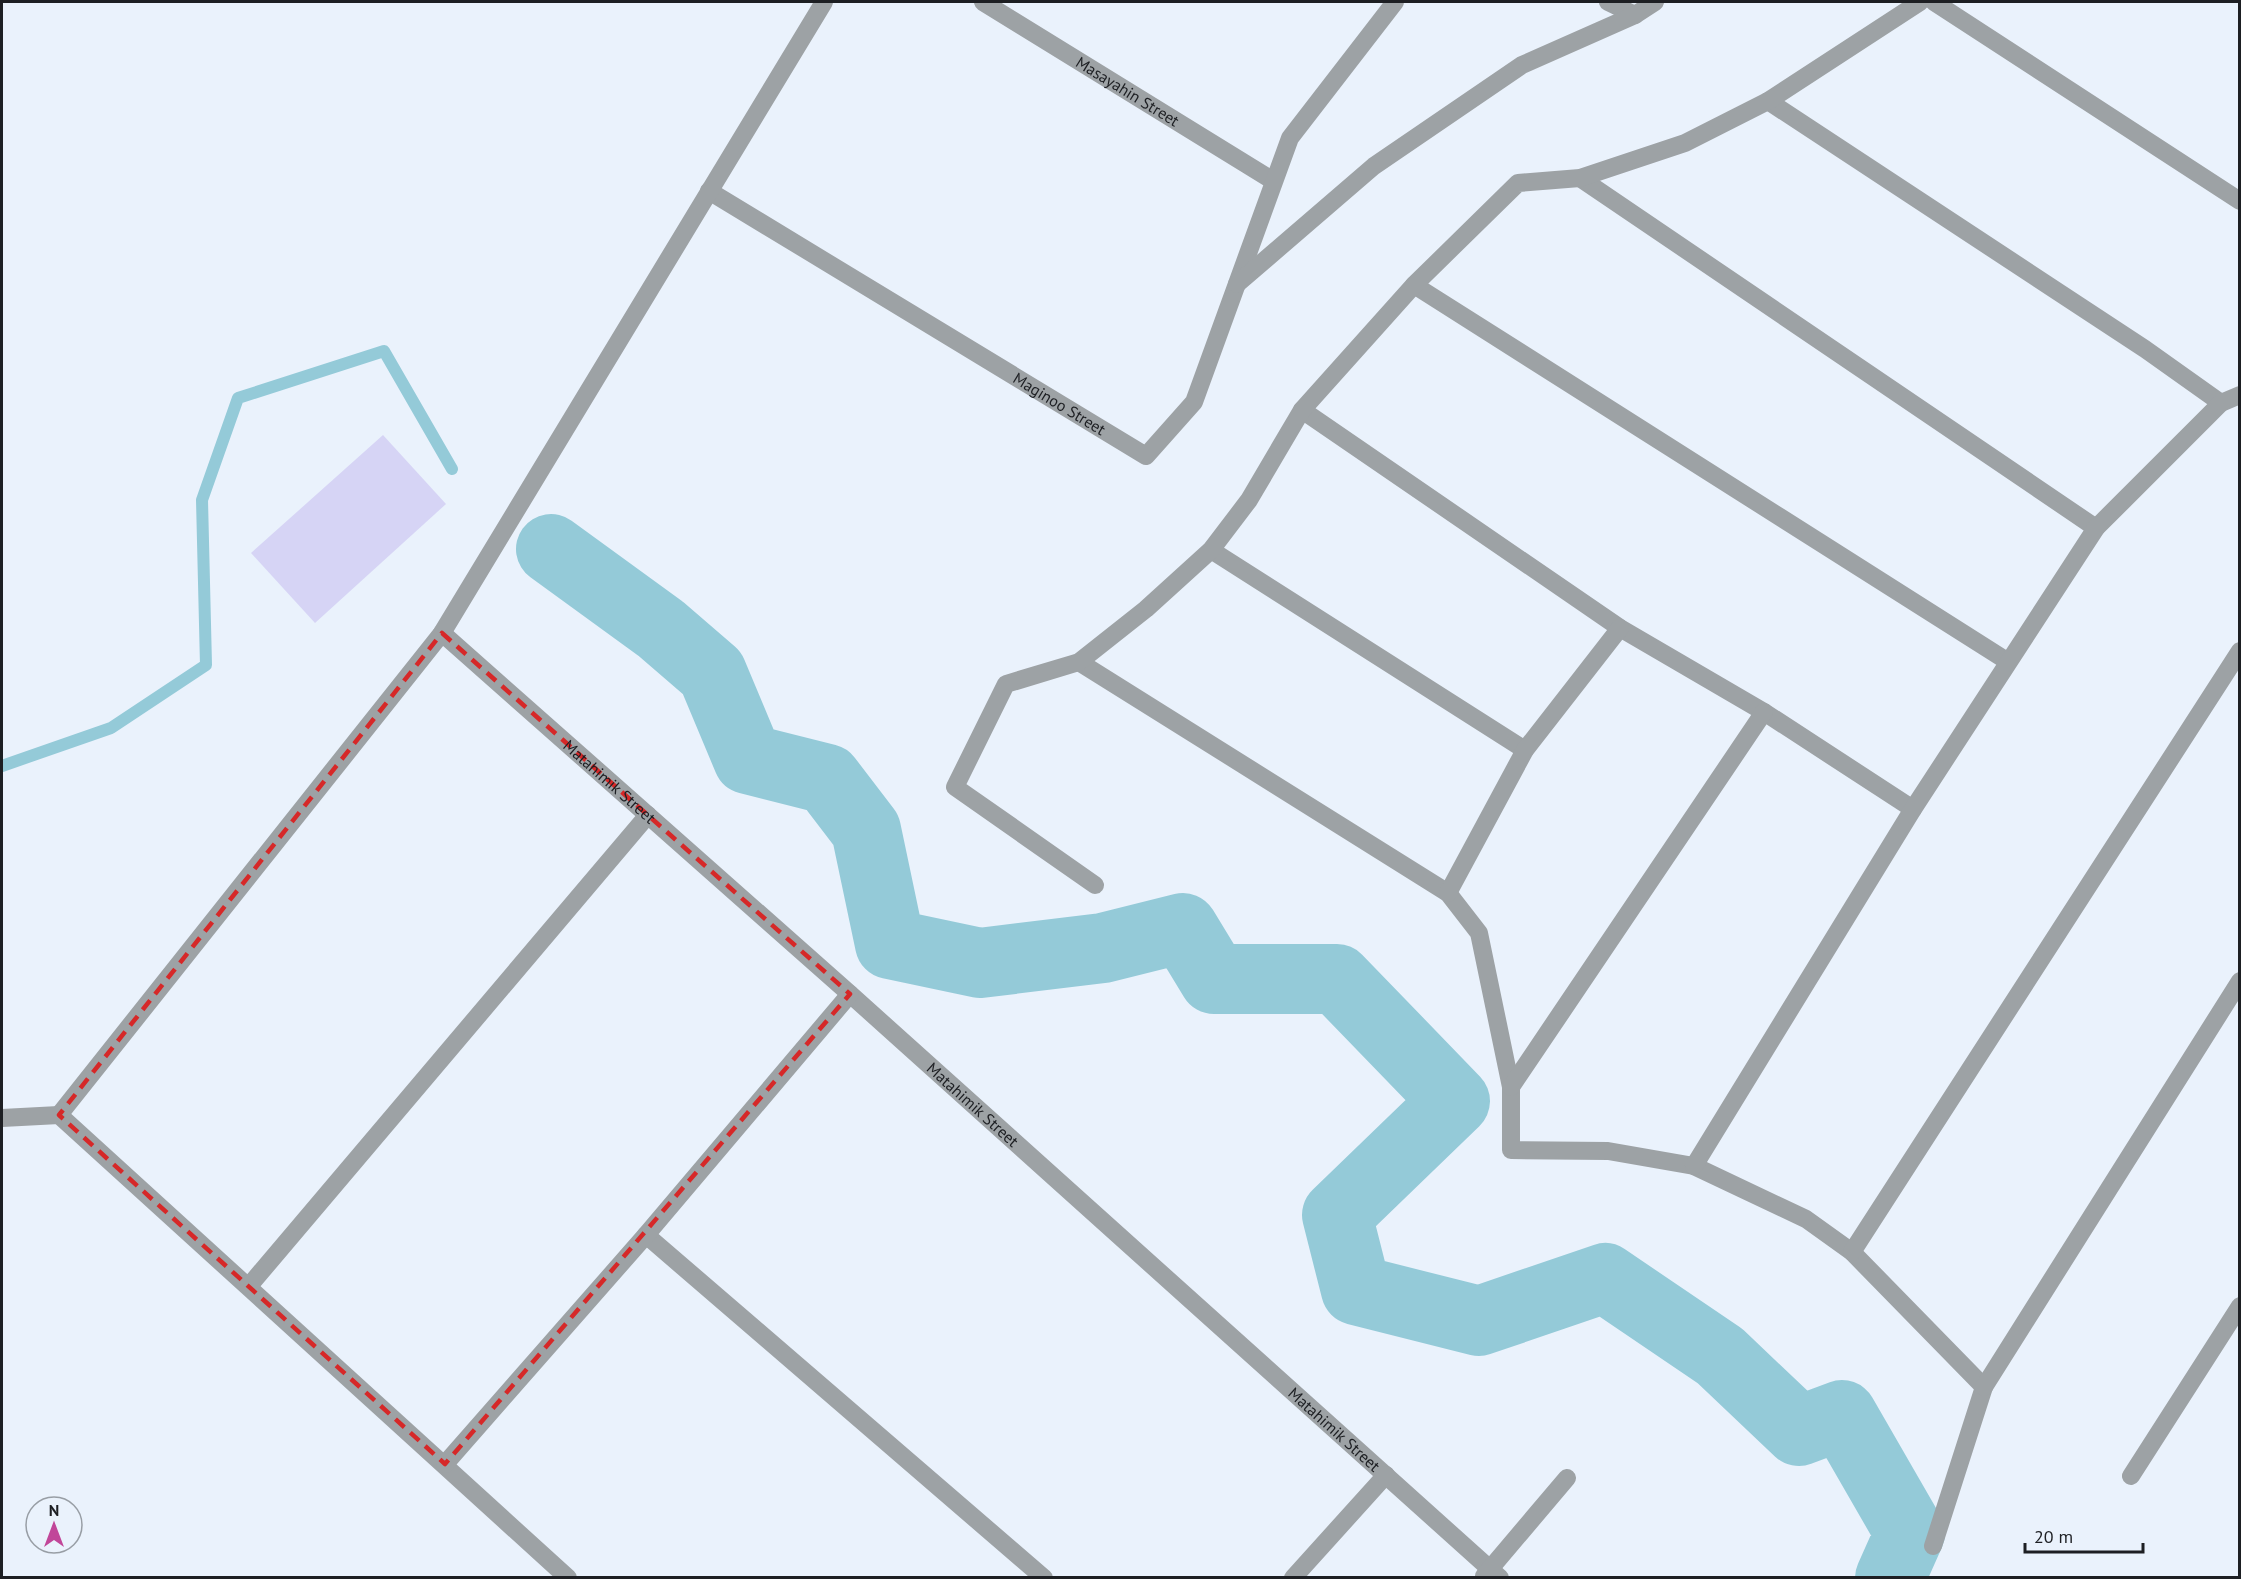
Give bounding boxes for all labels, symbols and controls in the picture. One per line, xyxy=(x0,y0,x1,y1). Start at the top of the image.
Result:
street label: Masayahin Street xyxy=(1072,52,1184,131)
street label: Maginoo Street xyxy=(1010,368,1110,440)
street label: Matahimik Street xyxy=(559,735,661,828)
street label: Matahimik Street xyxy=(923,1058,1023,1151)
street label: Matahimik Street xyxy=(1284,1383,1385,1476)
north arrow xyxy=(24,1495,84,1555)
text: N xyxy=(49,1500,59,1520)
scale bar xyxy=(2025,1516,2144,1554)
text: 20 m xyxy=(2034,1525,2073,1548)

